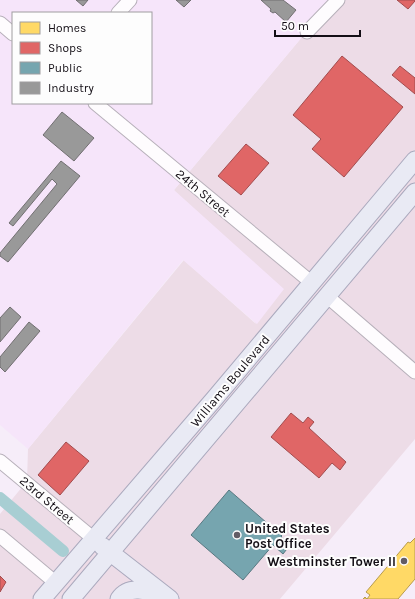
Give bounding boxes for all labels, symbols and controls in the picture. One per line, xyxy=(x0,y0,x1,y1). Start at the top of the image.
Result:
legend xyxy=(12,12,152,104)
scale bar xyxy=(275,12,360,38)
text: 50 m xyxy=(281,19,309,33)
text: Homes xyxy=(48,21,86,35)
text: Shops xyxy=(48,41,82,55)
text: Public xyxy=(48,61,82,75)
text: Industry xyxy=(48,81,94,95)
street label: 24th Street xyxy=(173,166,233,220)
street label: Williams Boulevard xyxy=(187,332,273,430)
street label: 23rd Street xyxy=(17,473,77,527)
place label: United States Post Office xyxy=(245,521,330,551)
marker: United States Post Office xyxy=(232,530,242,540)
place label: Westminster Tower II xyxy=(267,554,396,569)
marker: Westminster Tower II xyxy=(399,556,409,566)

